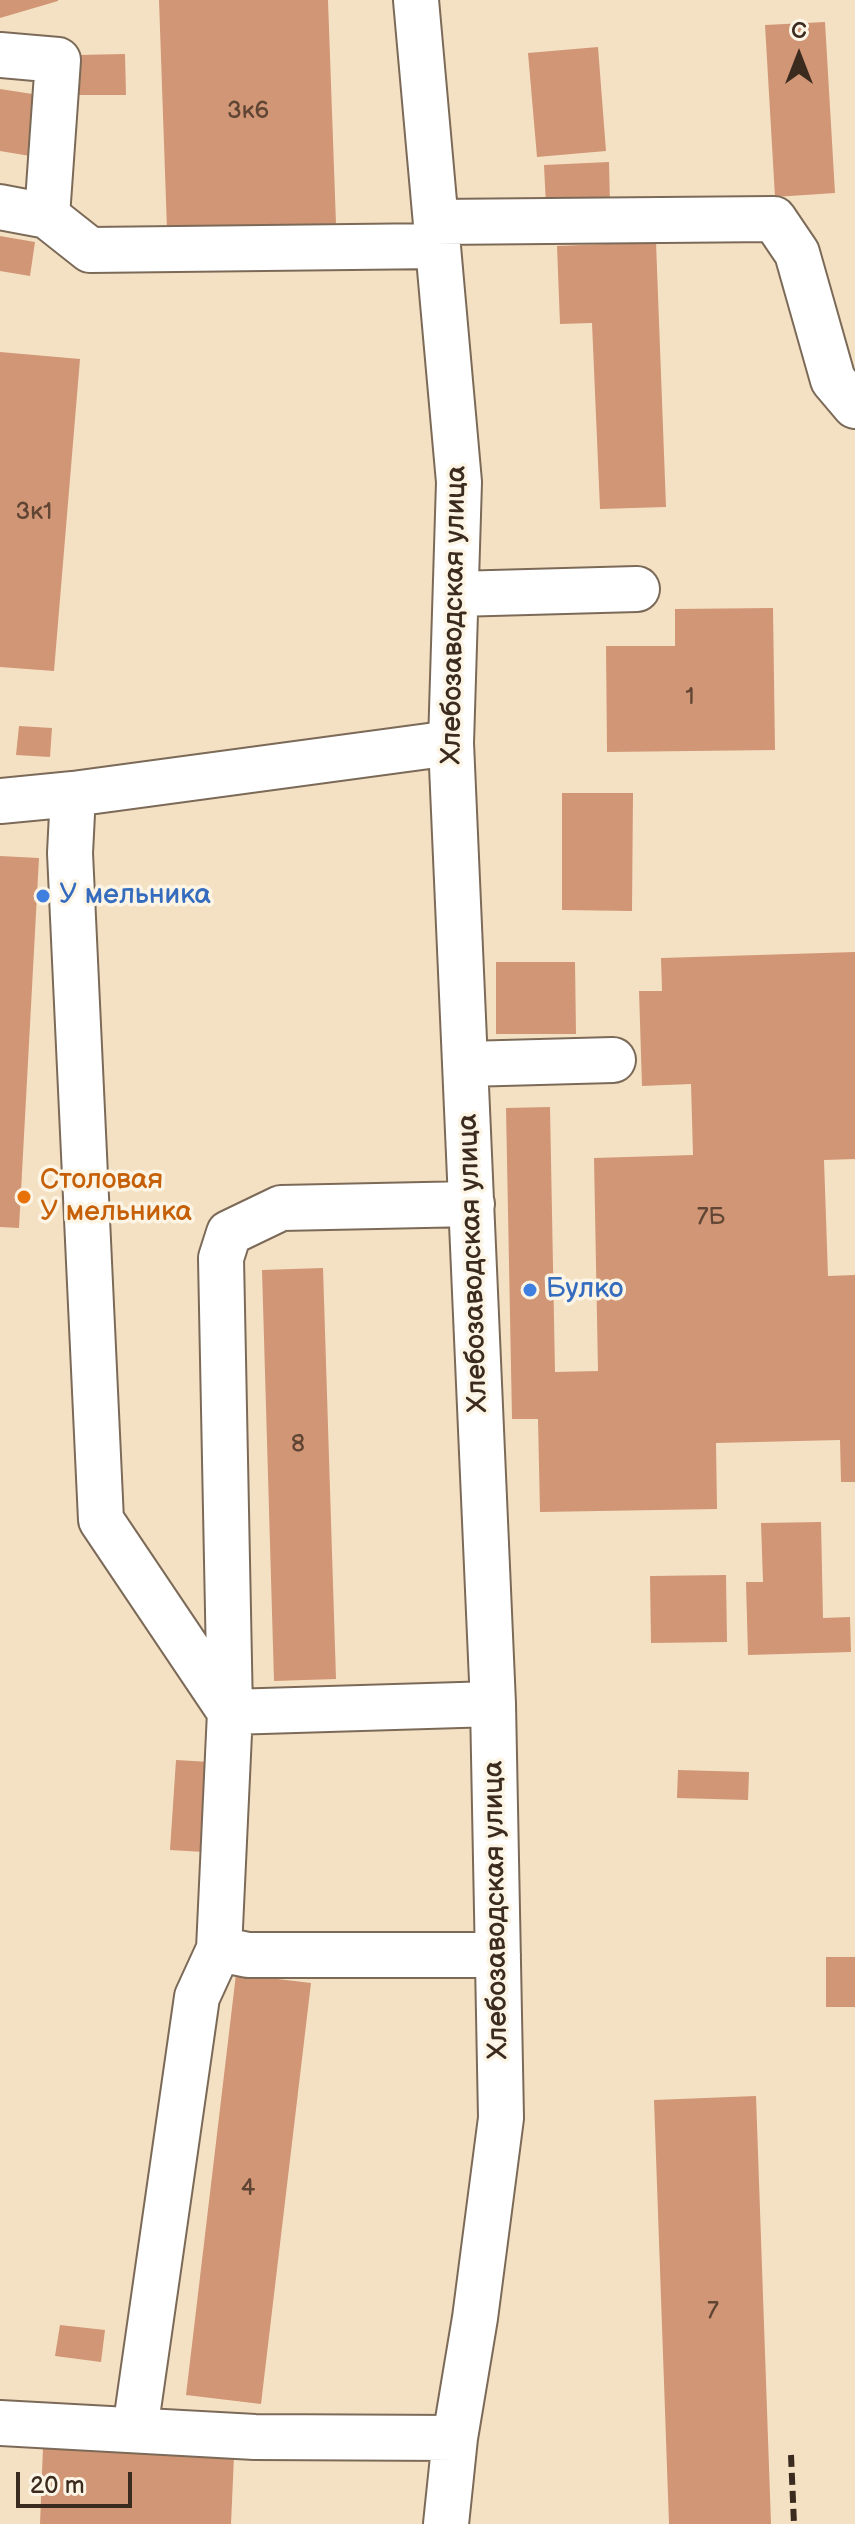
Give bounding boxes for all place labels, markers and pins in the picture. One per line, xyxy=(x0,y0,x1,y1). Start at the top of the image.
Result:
place label: У мельника xyxy=(59,879,211,913)
marker: У мельника xyxy=(34,887,52,905)
place label: Столовая У мельника xyxy=(40,1164,192,1230)
marker: Столовая У мельника xyxy=(15,1188,33,1206)
place label: Булко xyxy=(546,1273,623,1307)
marker: Булко xyxy=(521,1281,539,1299)

